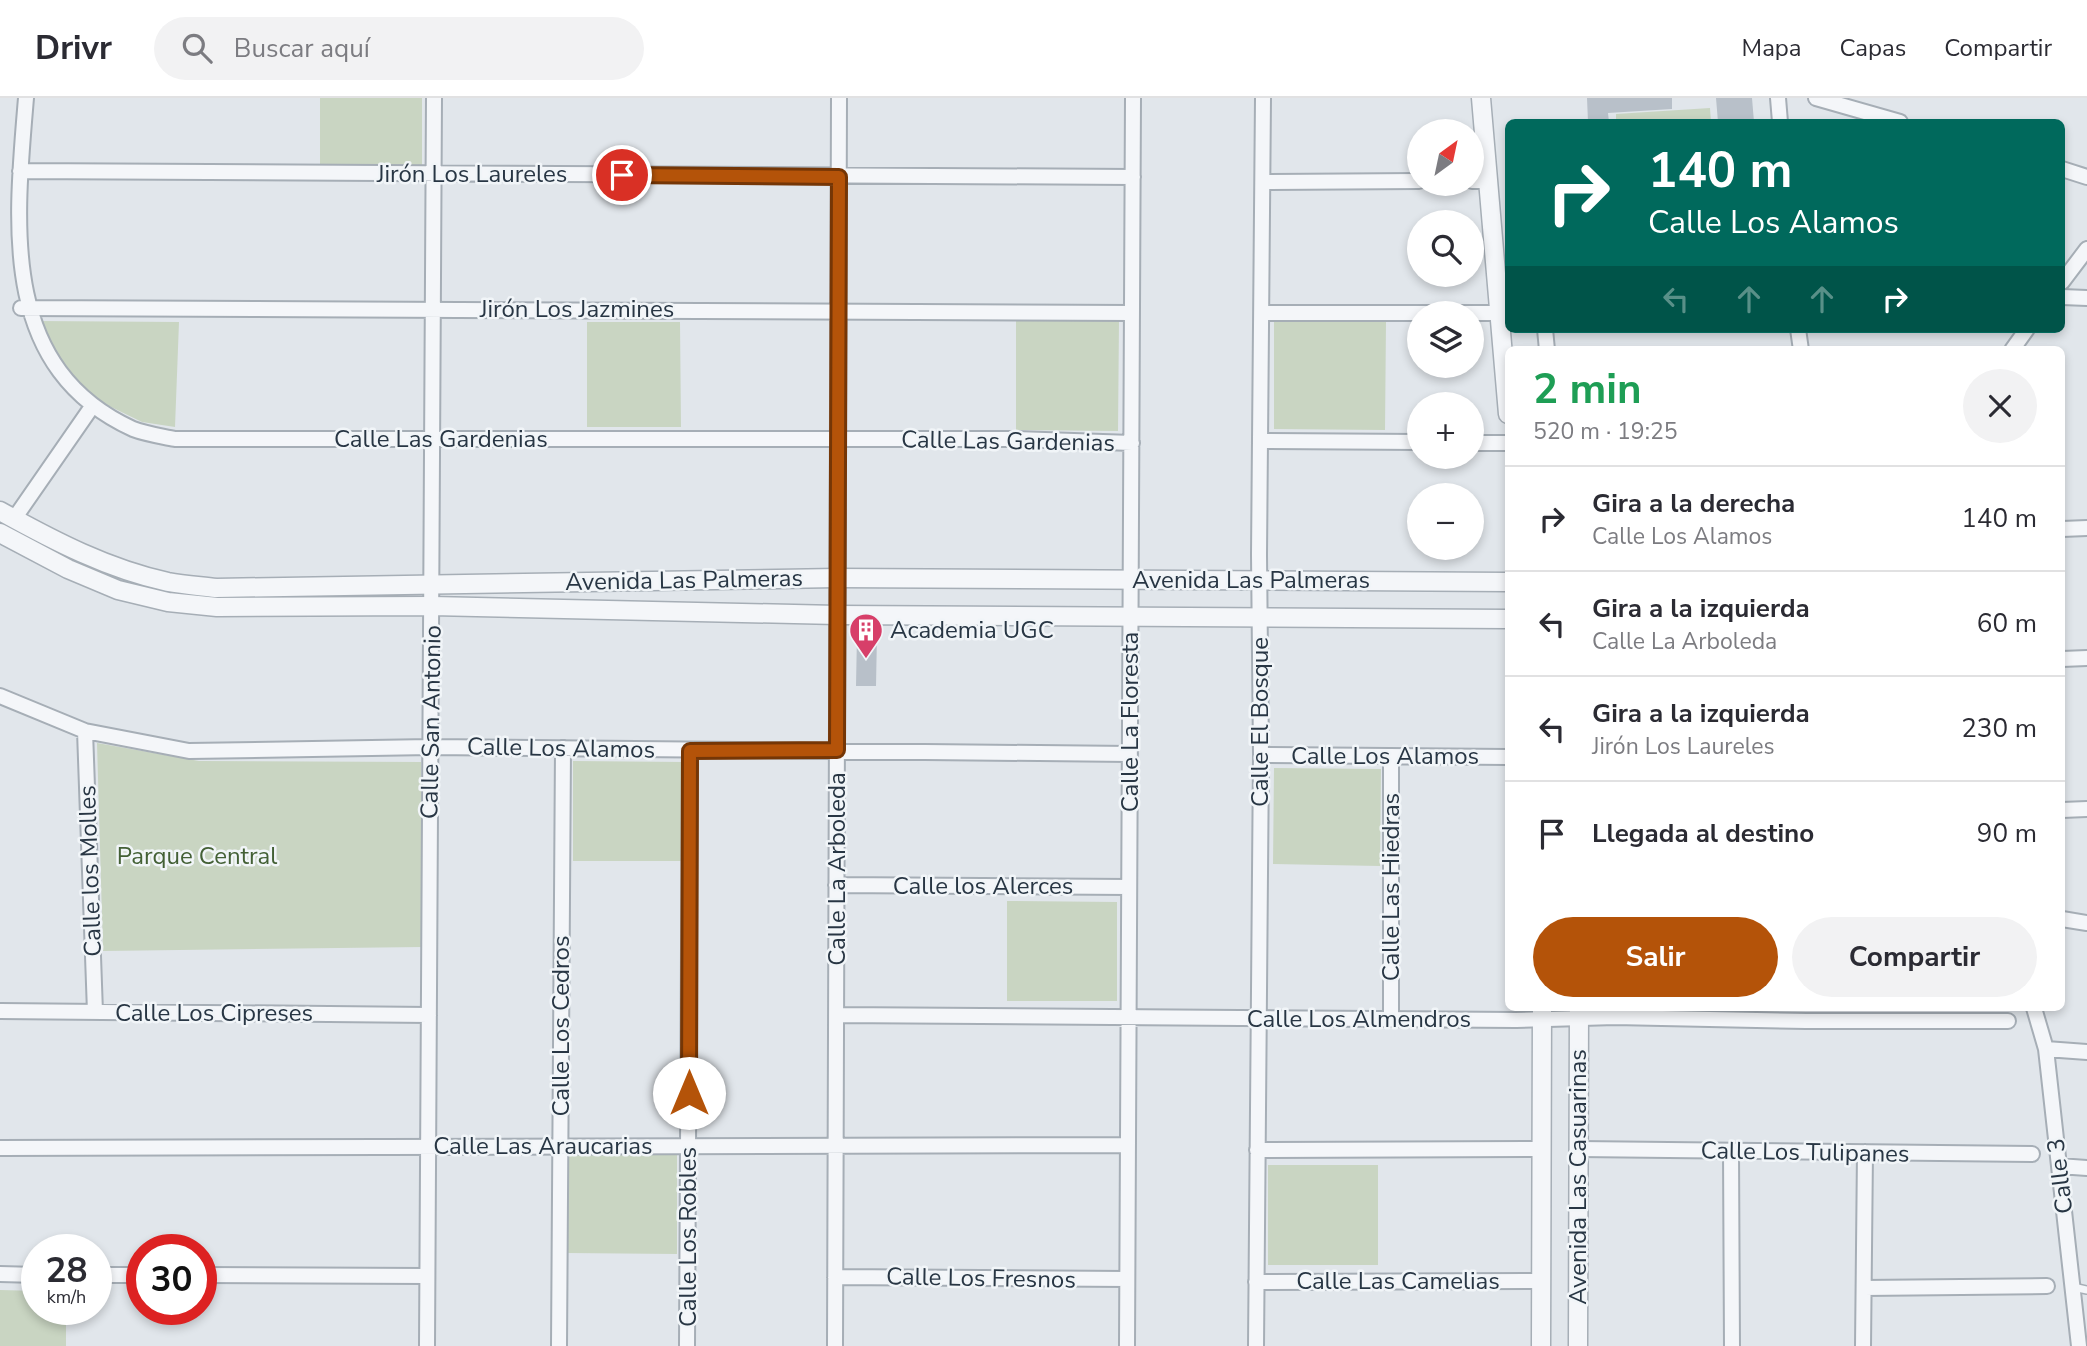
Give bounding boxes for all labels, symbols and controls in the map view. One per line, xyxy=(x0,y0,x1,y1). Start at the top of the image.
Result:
search box xyxy=(154,17,644,80)
text: Drivr xyxy=(35,26,112,71)
icon: search xyxy=(178,29,216,67)
text: Buscar aquí xyxy=(234,31,370,66)
text: Mapa xyxy=(1742,32,1802,64)
text: Capas xyxy=(1840,32,1906,64)
text: Compartir xyxy=(1944,32,2052,64)
north arrow xyxy=(1407,119,1484,196)
map controls xyxy=(1407,119,1484,560)
text: 140 m xyxy=(1648,137,1792,204)
pin xyxy=(592,145,652,205)
icon: right xyxy=(1533,147,1624,238)
icon: arrive xyxy=(603,156,641,194)
street label: Jirón Los Laureles xyxy=(376,158,567,190)
text: Calle Los Alamos xyxy=(1648,201,1899,244)
button: search xyxy=(1407,210,1484,287)
icon: left xyxy=(1657,280,1695,318)
icon: ahead xyxy=(1730,280,1768,318)
icon: ahead xyxy=(1803,280,1841,318)
icon: right xyxy=(1876,280,1914,318)
street label: Jirón Los Jazmines xyxy=(479,293,674,325)
button: layers xyxy=(1407,301,1484,378)
text: 2 min xyxy=(1533,361,1642,418)
button: close xyxy=(1963,369,2037,443)
button: + xyxy=(1407,392,1484,469)
text: 520 m · 19:25 xyxy=(1533,416,1678,447)
street label: Calle Las Gardenias xyxy=(334,423,548,455)
street label: Calle Las Gardenias xyxy=(901,423,1115,459)
button: − xyxy=(1407,483,1484,560)
text: Gira a la derecha xyxy=(1592,486,1795,521)
icon: right xyxy=(1533,500,1571,538)
text: 140 m xyxy=(1961,501,2037,536)
text: Calle Los Alamos xyxy=(1592,521,1772,552)
street label: Avenida Las Palmeras xyxy=(565,562,803,598)
street label: Avenida Las Palmeras xyxy=(1132,564,1370,596)
text: Gira a la izquierda xyxy=(1592,591,1810,626)
icon: left xyxy=(1533,605,1571,643)
text: 60 m xyxy=(1977,606,2037,641)
building icon: Academia UGC xyxy=(847,611,885,660)
place label: Academia UGC xyxy=(890,614,1054,646)
street label: Calle San Antonio xyxy=(413,625,449,819)
text: Calle La Arboleda xyxy=(1592,626,1777,657)
street label: Calle La Floresta xyxy=(1114,632,1146,812)
street label: Calle El Bosque xyxy=(1244,637,1276,807)
text: Gira a la izquierda xyxy=(1592,696,1810,731)
icon: left xyxy=(1533,710,1571,748)
text: 230 m xyxy=(1961,711,2037,746)
street label: Calle Los Alamos xyxy=(467,730,655,766)
text: Jirón Los Laureles xyxy=(1592,731,1775,762)
street label: Calle Los Alamos xyxy=(1291,740,1479,772)
street label: Calle La Arboleda xyxy=(821,772,853,966)
street label: Calle los Molles xyxy=(71,785,109,957)
street label: Calle Las Hiedras xyxy=(1375,793,1407,981)
icon: arrive xyxy=(1533,815,1571,853)
text: Llegada al destino xyxy=(1592,816,1814,851)
text: 90 m xyxy=(1977,816,2037,851)
park label: Parque Central xyxy=(117,840,277,872)
street label: Calle los Alerces xyxy=(893,870,1073,902)
button: Salir xyxy=(1533,917,1778,997)
button: Compartir xyxy=(1792,917,2037,997)
street label: Calle Los Cedros xyxy=(545,936,577,1116)
street label: Calle Los Cipreses xyxy=(115,997,313,1029)
street label: Calle Los Almendros xyxy=(1247,1003,1471,1035)
street label: Avenida Las Casuarinas xyxy=(1562,1049,1594,1305)
position arrow xyxy=(652,1056,726,1130)
street label: Calle Las Araucarias xyxy=(433,1130,653,1162)
street label: Calle Los Tulipanes xyxy=(1700,1134,1910,1170)
street label: Calle 3 xyxy=(2039,1136,2081,1216)
street label: Calle Los Robles xyxy=(672,1147,704,1327)
speed limit sign: 30 xyxy=(126,1234,217,1325)
text: 28 xyxy=(45,1247,88,1294)
street label: Calle Los Fresnos xyxy=(886,1260,1076,1296)
street label: Calle Las Camelias xyxy=(1296,1265,1500,1297)
text: km/h xyxy=(47,1285,86,1309)

